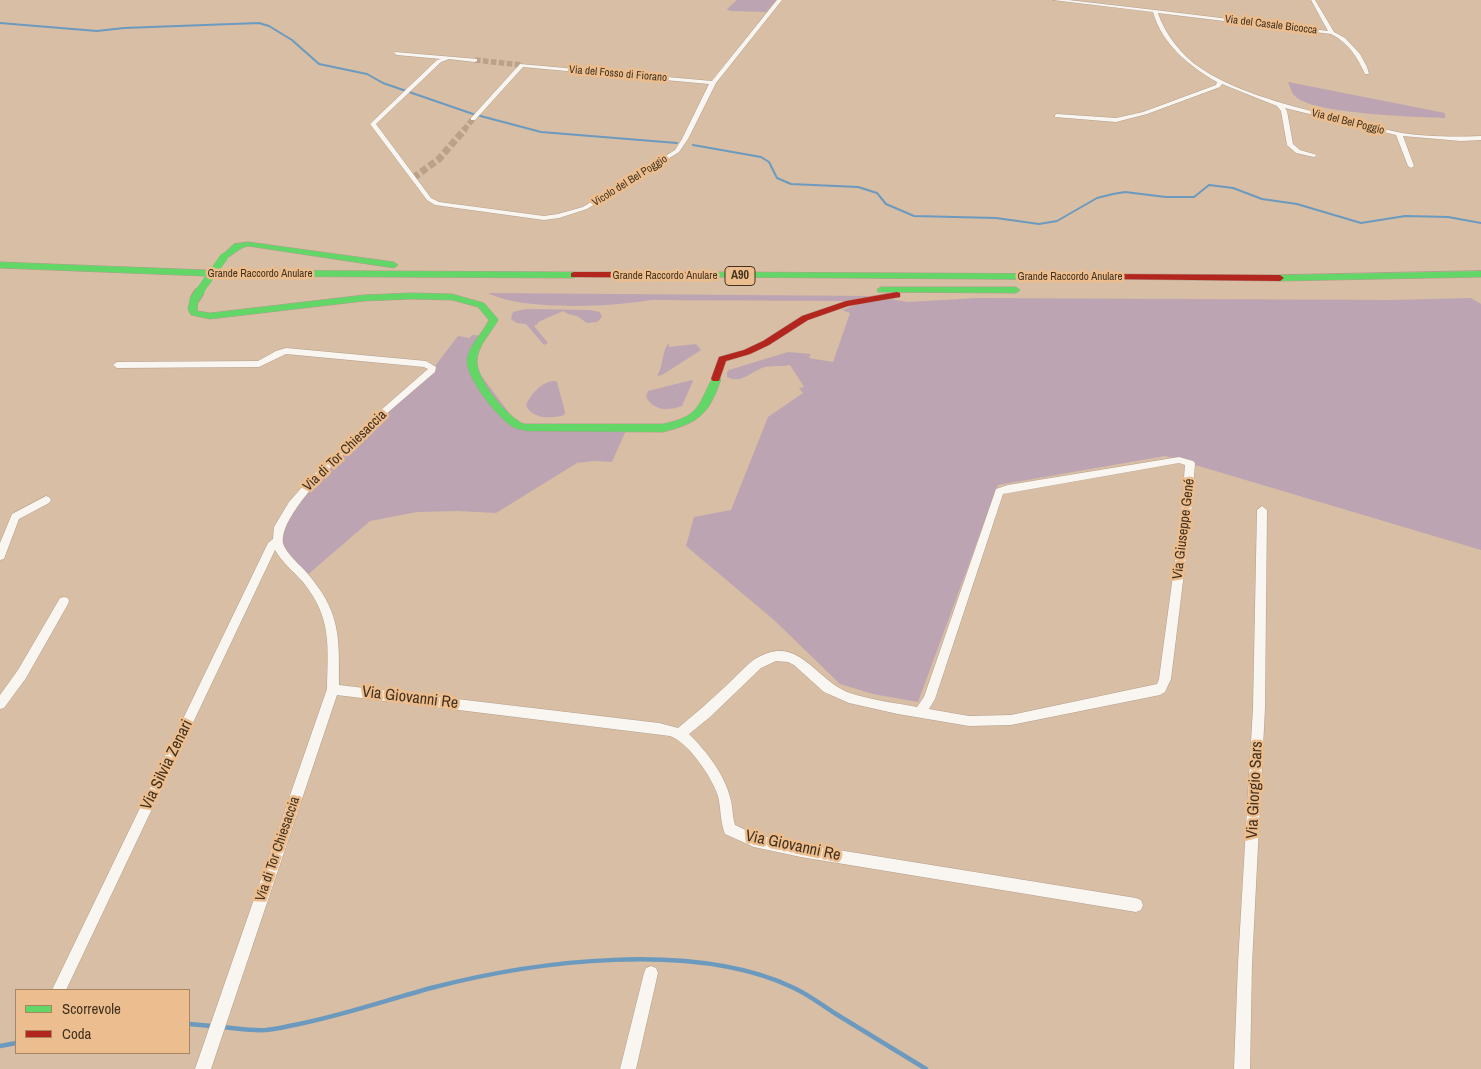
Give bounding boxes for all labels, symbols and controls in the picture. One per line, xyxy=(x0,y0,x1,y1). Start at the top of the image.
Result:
street label: Via del Casale Bicocca xyxy=(1224,13,1318,37)
street label: Via del Fosso di Fiorano xyxy=(569,63,667,85)
street label: Via del Bel Poggio xyxy=(1310,107,1386,137)
street label: Vicolo del Bel Poggio xyxy=(590,153,670,209)
road number: A90 xyxy=(725,266,755,286)
street label: Grande Raccordo Anulare xyxy=(208,267,312,281)
street label: Grande Raccordo Anulare xyxy=(613,269,717,283)
street label: Grande Raccordo Anulare xyxy=(1018,270,1122,284)
street label: Via di Tor Chiesaccia xyxy=(300,407,390,495)
street label: Via Giuseppe Gené xyxy=(1169,478,1199,580)
street label: Via Giovanni Re xyxy=(361,683,459,713)
street label: Via Silvia Zenari xyxy=(137,717,197,813)
street label: Via Giorgio Sars xyxy=(1243,741,1267,839)
street label: Via di Tor Chiesaccia xyxy=(252,794,304,904)
street label: Via Giovanni Re xyxy=(744,827,842,865)
legend xyxy=(15,989,190,1054)
text: Scorrevole xyxy=(62,998,121,1019)
text: Coda xyxy=(62,1023,91,1044)

